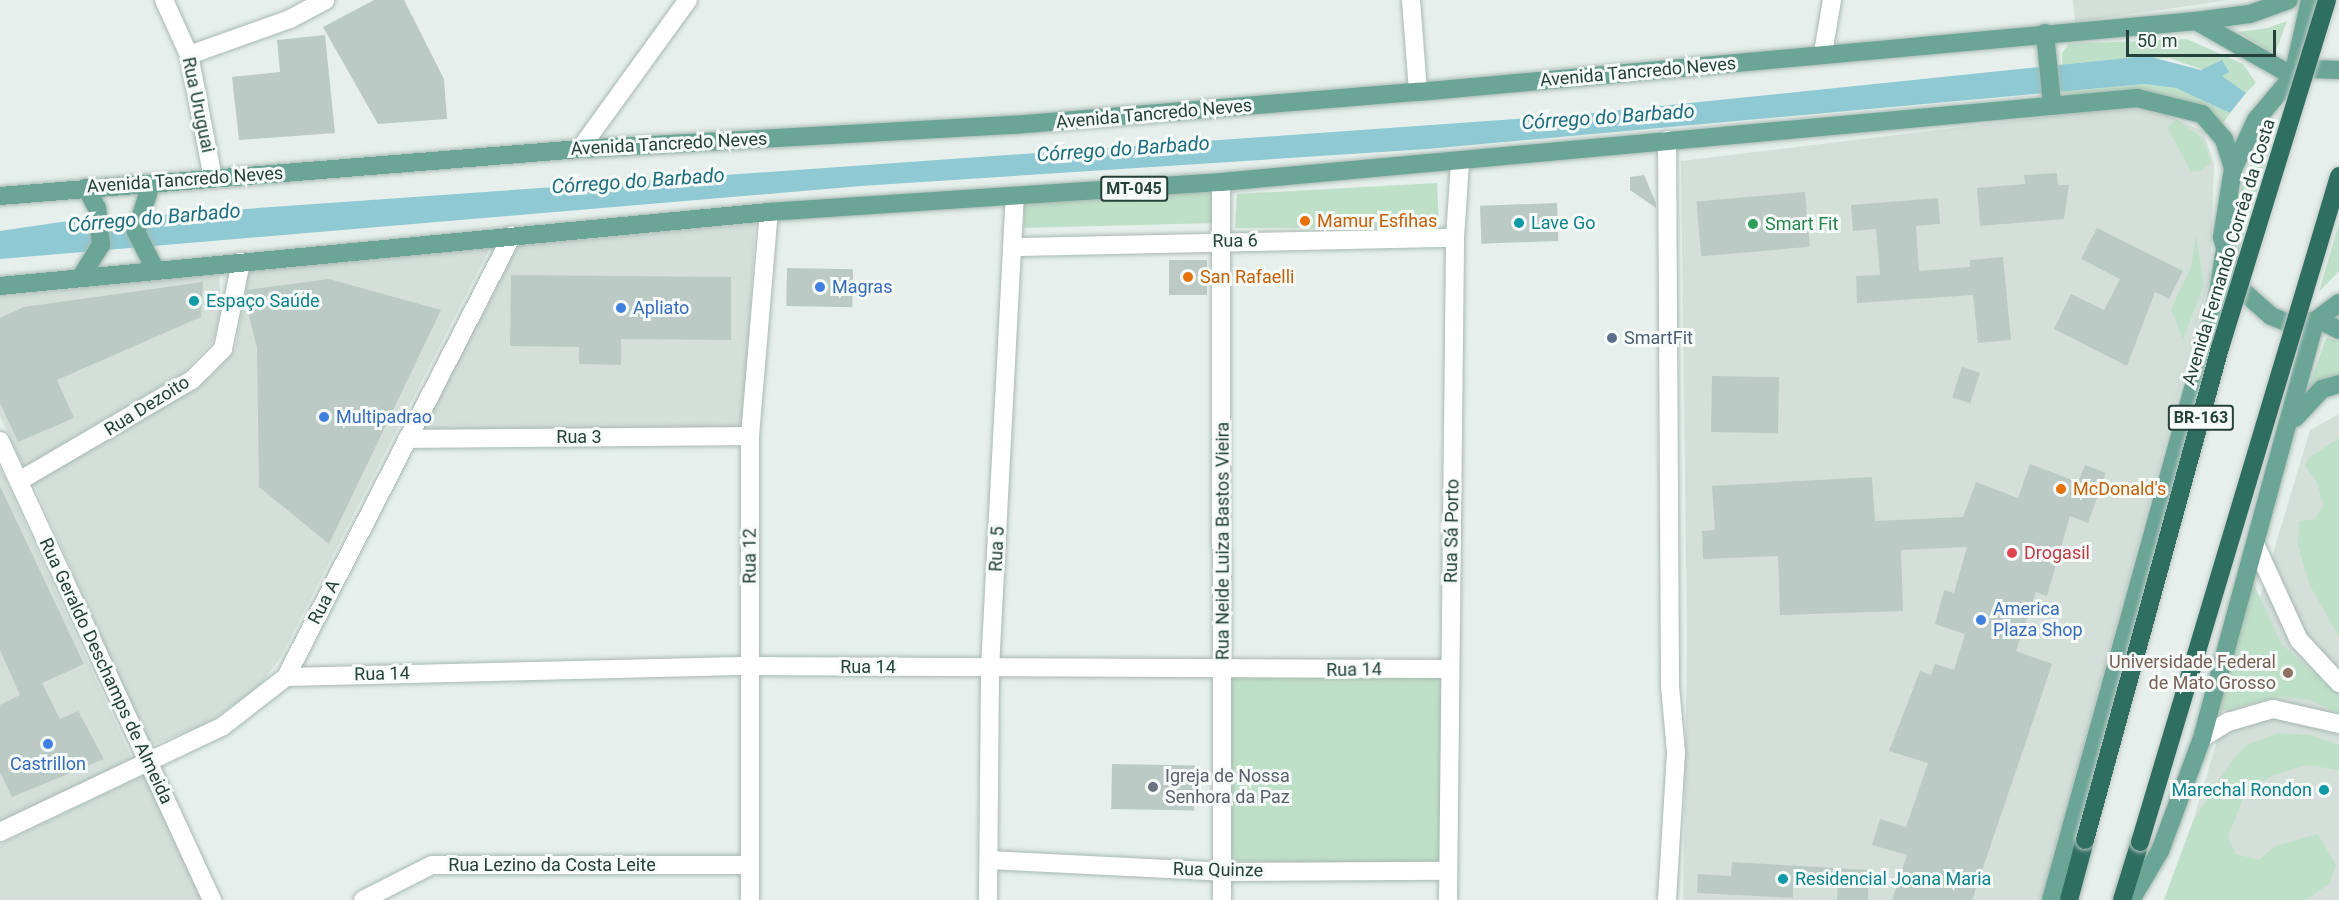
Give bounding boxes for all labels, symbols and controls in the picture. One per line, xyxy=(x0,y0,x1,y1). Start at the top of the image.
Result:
scale bar xyxy=(2129,18,2279,56)
text: 50 m xyxy=(2137,30,2177,51)
street label: Avenida Tancredo Neves xyxy=(1539,53,1737,91)
street label: Rua Uruguai xyxy=(177,55,219,155)
street label: Avenida Tancredo Neves xyxy=(1055,95,1253,133)
water label: Córrego do Barbado xyxy=(1521,99,1695,135)
street label: Avenida Fernando Corrêa da Costa xyxy=(2178,116,2280,388)
street label: Avenida Tancredo Neves xyxy=(570,128,768,160)
water label: Córrego do Barbado xyxy=(1036,131,1210,167)
street label: Avenida Tancredo Neves xyxy=(86,162,284,198)
water label: Córrego do Barbado xyxy=(551,163,725,199)
road number: MT-045 xyxy=(1100,176,1168,202)
water label: Córrego do Barbado xyxy=(67,198,241,238)
place label: Mamur Esfihas xyxy=(1317,210,1437,232)
place label: Lave Go xyxy=(1531,212,1595,234)
place label: Smart Fit xyxy=(1765,213,1838,235)
marker: Mamur Esfihas xyxy=(1298,214,1312,228)
marker: Lave Go xyxy=(1512,216,1526,230)
marker: Smart Fit xyxy=(1746,217,1760,231)
street label: Rua 6 xyxy=(1212,230,1258,252)
place label: San Rafaelli xyxy=(1200,266,1294,288)
marker: San Rafaelli xyxy=(1181,270,1195,284)
place label: Magras xyxy=(832,276,892,298)
marker: Magras xyxy=(813,280,827,294)
place label: Espaço Saúde xyxy=(206,290,320,312)
marker: Espaço Saúde xyxy=(187,294,201,308)
place label: Apliato xyxy=(633,297,689,319)
marker: Apliato xyxy=(614,301,628,315)
place label: SmartFit xyxy=(1624,327,1693,349)
marker: SmartFit xyxy=(1605,331,1619,345)
street label: Rua Dezoito xyxy=(101,371,193,441)
road number: BR-163 xyxy=(2166,405,2236,431)
place label: Multipadrao xyxy=(336,406,432,428)
marker: Multipadrao xyxy=(317,410,331,424)
street label: Rua Neide Luiza Bastos Vieira xyxy=(1212,422,1234,660)
street label: Rua 3 xyxy=(556,426,602,448)
place label: McDonald's xyxy=(2073,478,2166,500)
street label: Rua Sá Porto xyxy=(1440,479,1464,583)
marker: McDonald's xyxy=(2054,482,2068,496)
street label: Rua 5 xyxy=(985,526,1009,572)
street label: Rua 12 xyxy=(739,528,761,584)
street label: Rua Geraldo Deschamps de Almeida xyxy=(35,534,177,808)
place label: Drogasil xyxy=(2024,542,2090,564)
marker: Drogasil xyxy=(2005,546,2019,560)
street label: Rua A xyxy=(304,576,344,628)
place label: America Plaza Shop xyxy=(1993,599,2083,642)
marker: America Plaza Shop xyxy=(1974,613,1988,627)
place label: Universidade Federal de Mato Grosso xyxy=(2109,652,2276,694)
street label: Rua 14 xyxy=(840,656,896,678)
street label: Rua 14 xyxy=(1326,659,1382,681)
street label: Rua 14 xyxy=(354,663,410,685)
marker: Universidade Federal de Mato Grosso xyxy=(2281,666,2295,680)
marker: Castrillon xyxy=(41,737,55,751)
place label: Castrillon xyxy=(10,753,86,775)
place label: Igreja de Nossa Senhora da Paz xyxy=(1165,766,1290,808)
place label: Marechal Rondon xyxy=(2171,779,2312,801)
marker: Igreja de Nossa Senhora da Paz xyxy=(1146,780,1160,794)
marker: Marechal Rondon xyxy=(2317,783,2331,797)
street label: Rua Lezino da Costa Leite xyxy=(448,854,656,876)
street label: Rua Quinze xyxy=(1173,858,1263,882)
place label: Residencial Joana Maria xyxy=(1795,868,1991,890)
marker: Residencial Joana Maria xyxy=(1776,872,1790,886)

